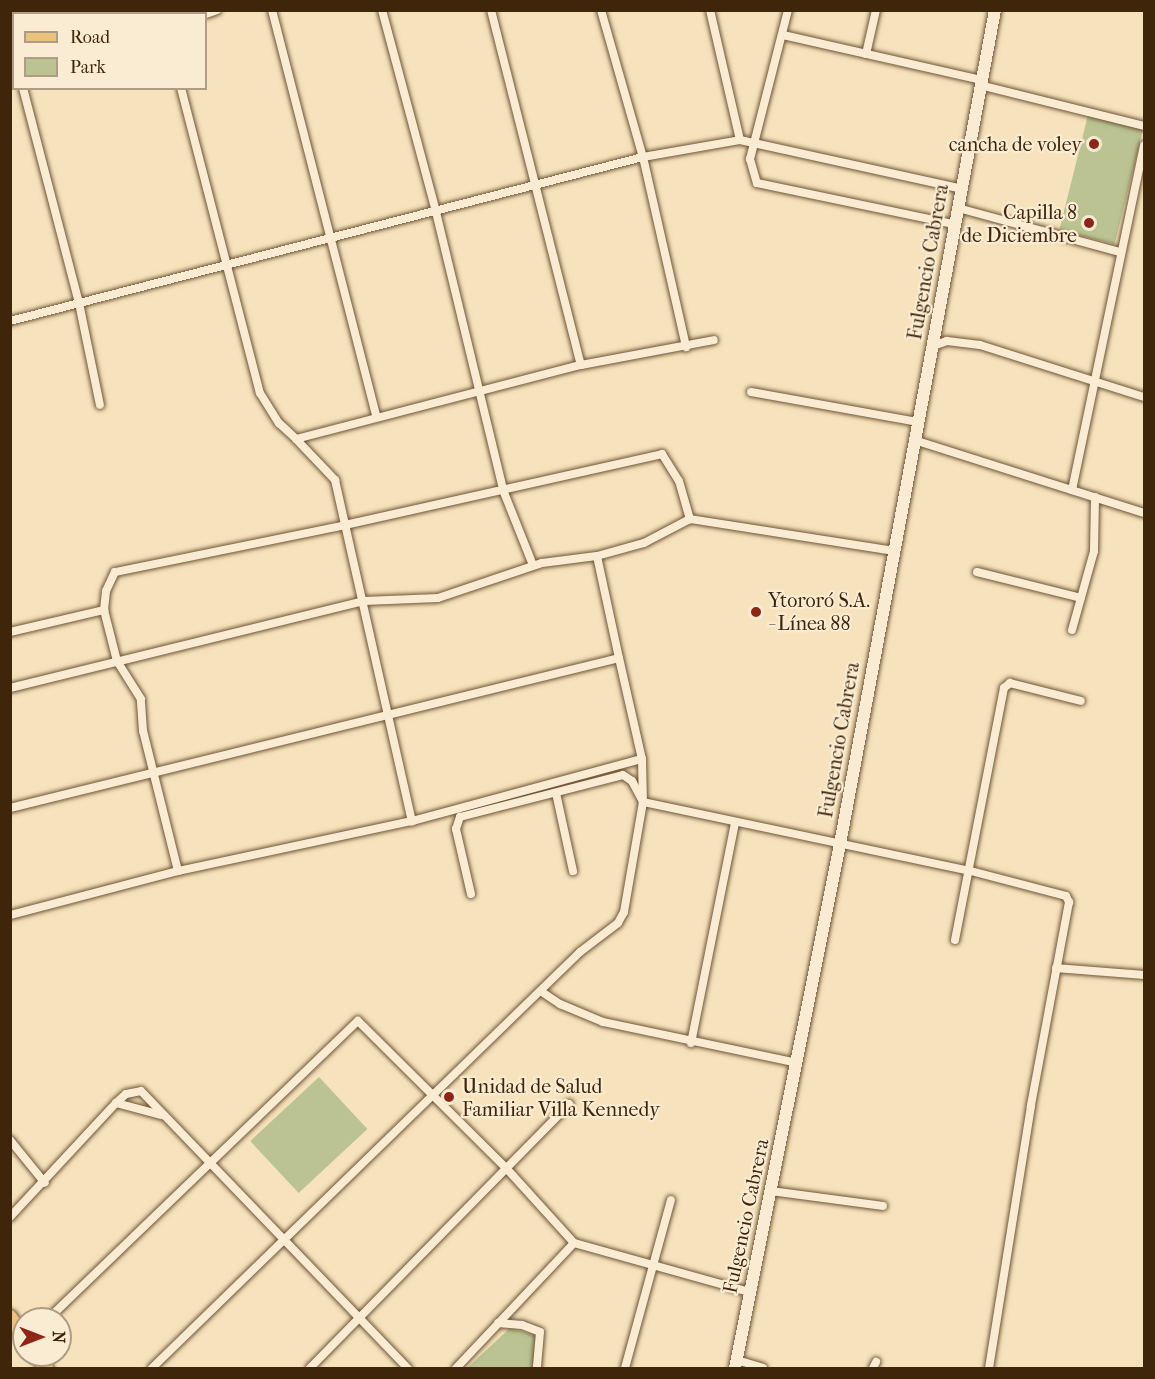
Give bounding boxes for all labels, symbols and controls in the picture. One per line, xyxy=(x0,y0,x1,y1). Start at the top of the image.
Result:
legend xyxy=(12,12,207,90)
text: Road xyxy=(70,27,110,48)
text: Park xyxy=(70,57,106,78)
place label: cancha de voley xyxy=(949,132,1082,156)
marker: cancha de voley xyxy=(1087,137,1101,151)
street label: Fulgencio Cabrera xyxy=(902,182,954,342)
place label: Capilla 8 de Diciembre xyxy=(961,200,1077,247)
marker: Capilla 8 de Diciembre xyxy=(1082,216,1096,230)
place label: Ytororó S.A. - Línea 88 xyxy=(768,588,870,635)
marker: Ytororó S.A. - Línea 88 xyxy=(749,605,763,619)
street label: Fulgencio Cabrera xyxy=(813,660,865,820)
place label: Unidad de Salud Familiar Villa Kennedy xyxy=(462,1074,660,1121)
marker: Unidad de Salud Familiar Villa Kennedy xyxy=(440,1088,458,1106)
street label: Fulgencio Cabrera xyxy=(718,1136,774,1296)
north arrow xyxy=(12,1307,72,1367)
text: N xyxy=(49,1331,68,1343)

